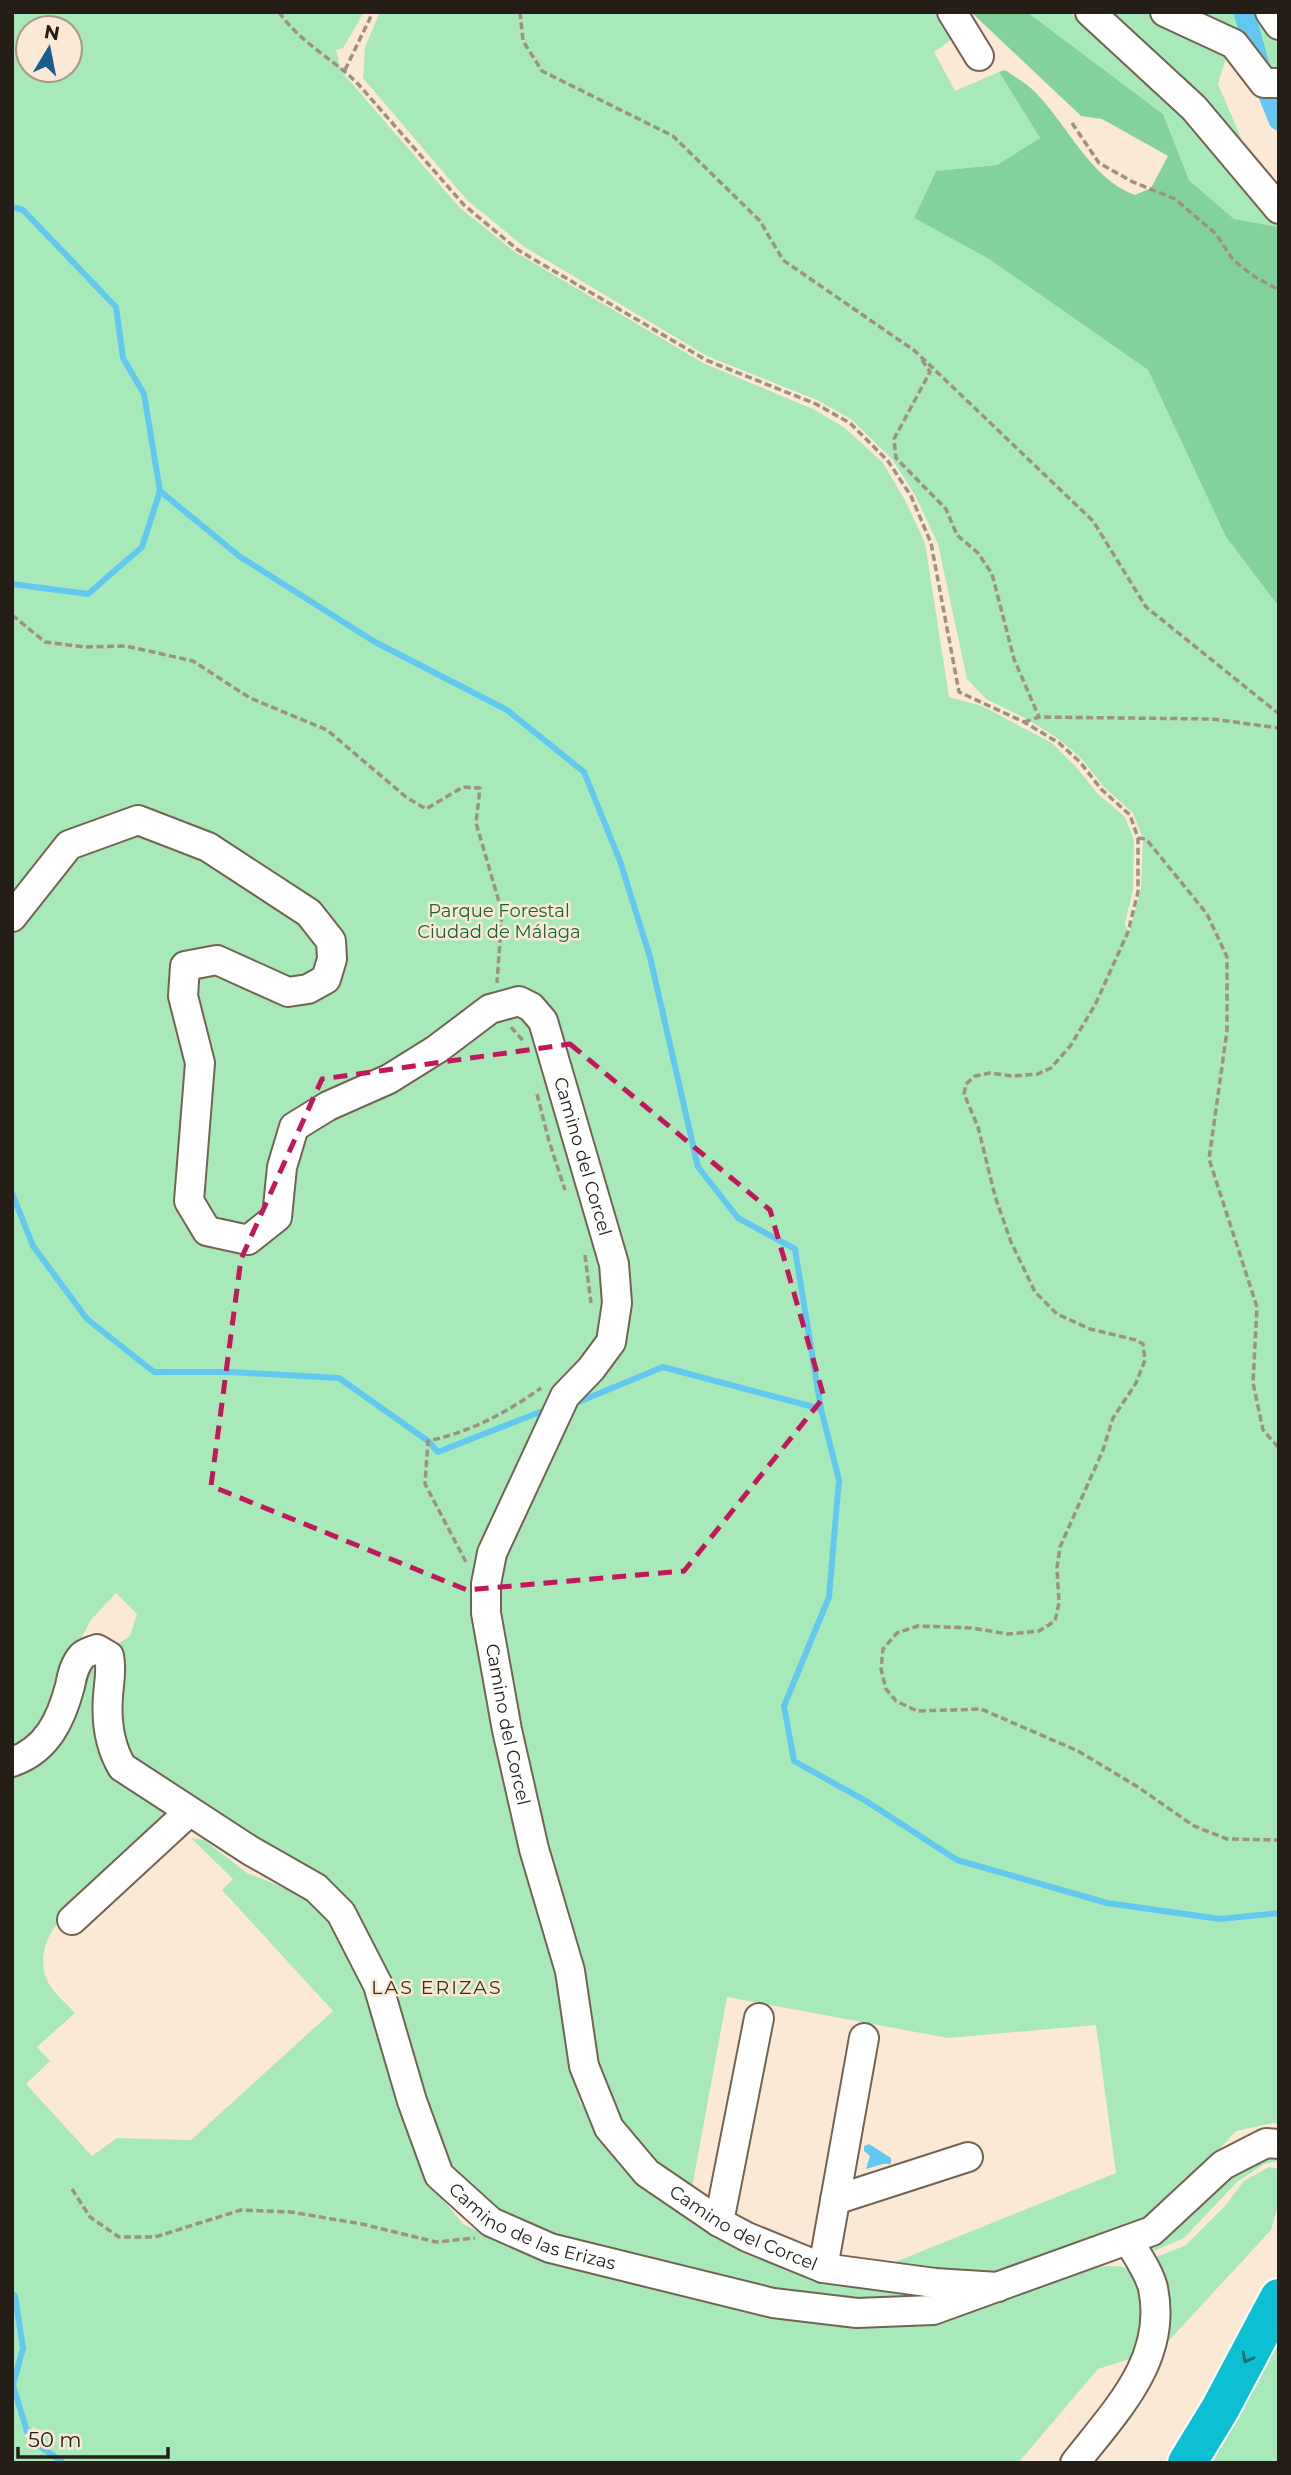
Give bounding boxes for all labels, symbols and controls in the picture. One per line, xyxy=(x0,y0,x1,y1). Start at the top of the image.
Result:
north arrow xyxy=(14,14,84,84)
text: N xyxy=(42,20,61,45)
park label: Parque Forestal Ciudad de Málaga xyxy=(417,900,581,943)
street label: Camino del Corcel xyxy=(549,1074,616,1238)
street label: Camino del Corcel xyxy=(481,1642,535,1807)
district label: LAS ERIZAS xyxy=(371,1976,503,1999)
street label: Camino de las Erizas xyxy=(444,2178,618,2275)
street label: Camino del Corcel xyxy=(665,2181,821,2276)
one-way arrow xyxy=(1241,2351,1255,2363)
scale bar xyxy=(18,2416,168,2460)
text: 50 m xyxy=(28,2427,82,2452)

